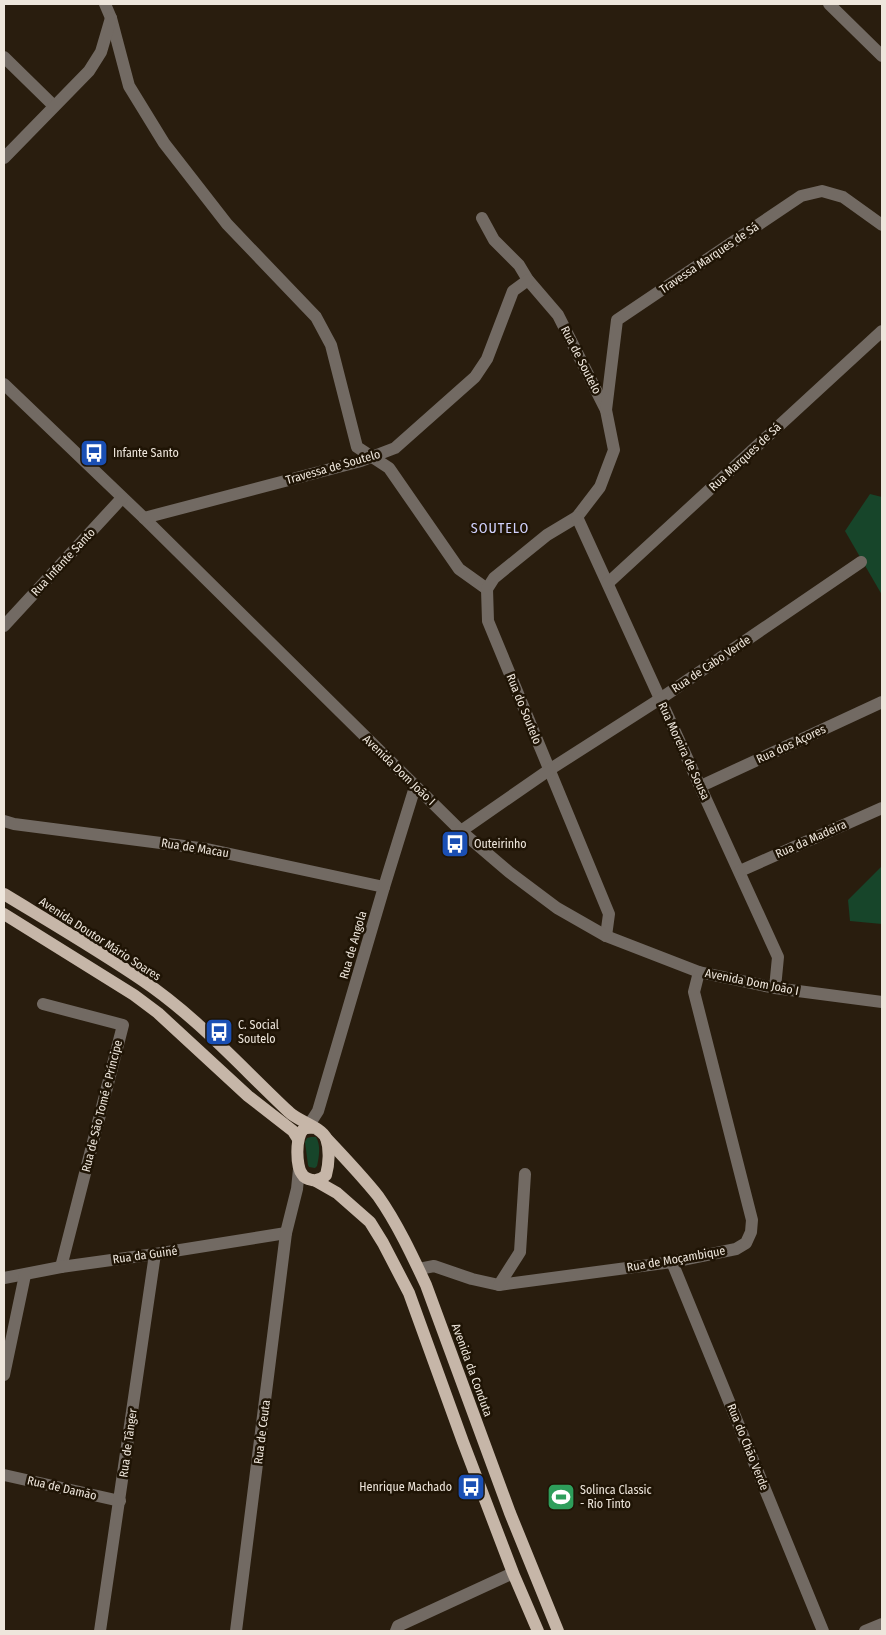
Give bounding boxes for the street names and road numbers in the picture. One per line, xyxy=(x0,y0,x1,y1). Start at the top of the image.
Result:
street label: Travessa Marques de Sá xyxy=(657,220,761,296)
street label: Rua de Soutelo xyxy=(558,324,604,396)
street label: Rua Marques de Sá xyxy=(706,420,784,494)
street label: Travessa de Soutelo xyxy=(284,447,382,487)
street label: Rua Infante Santo xyxy=(28,525,98,599)
street label: Rua de Cabo Verde xyxy=(669,632,753,696)
street label: Rua do Soutelo xyxy=(504,672,544,746)
street label: Rua Moreira de Sousa xyxy=(655,700,713,802)
street label: Rua dos Açores xyxy=(754,722,828,766)
street label: Avenida Dom João I xyxy=(360,732,438,808)
street label: Rua da Madeira xyxy=(773,817,849,861)
street label: Rua de Macau xyxy=(160,836,230,860)
street label: Avenida Doutor Mário Soares xyxy=(36,894,164,984)
street label: Rua de Angola xyxy=(337,909,369,981)
street label: Avenida Dom João I xyxy=(704,966,800,998)
street label: Rua de São Tomé e Príncipe xyxy=(79,1038,125,1173)
street label: Rua de Moçambique xyxy=(626,1243,726,1275)
street label: Rua da Guiné xyxy=(112,1244,178,1266)
street label: Avenida da Conduta xyxy=(449,1322,495,1419)
street label: Rua de Ceuta xyxy=(251,1399,273,1465)
street label: Rua do Chão Verde xyxy=(724,1402,772,1492)
street label: Rua de Tânger xyxy=(116,1407,140,1478)
street label: Rua de Damão xyxy=(26,1473,98,1503)

